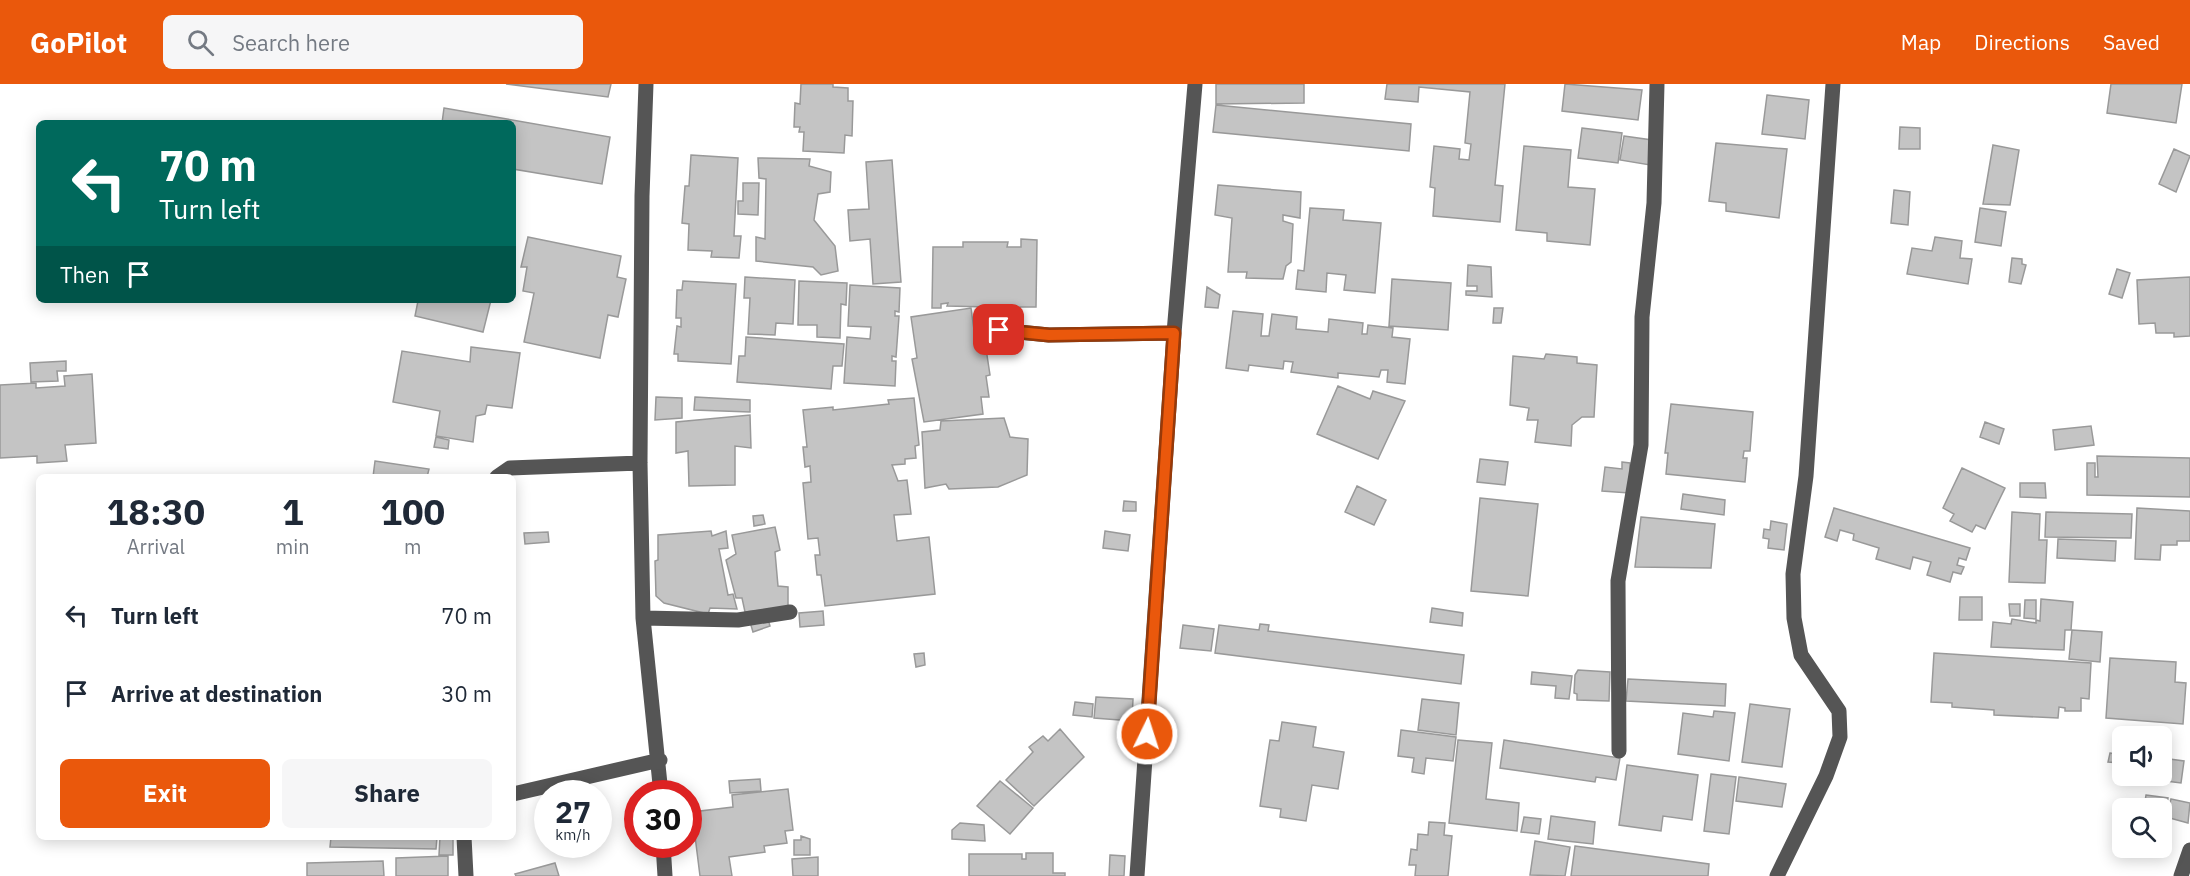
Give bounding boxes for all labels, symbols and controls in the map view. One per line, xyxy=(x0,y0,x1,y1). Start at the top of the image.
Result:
search box xyxy=(163,15,583,69)
text: GoPilot xyxy=(30,24,127,61)
icon: search xyxy=(184,26,217,59)
text: Search here xyxy=(232,28,350,57)
text: Map xyxy=(1901,28,1941,56)
text: Directions xyxy=(1974,28,2070,56)
text: Saved xyxy=(2103,28,2160,56)
text: 70 m xyxy=(159,138,257,193)
icon: left xyxy=(60,144,138,222)
text: Turn left xyxy=(159,191,260,226)
icon: arrive xyxy=(122,258,155,291)
text: Then xyxy=(60,260,110,289)
pin xyxy=(973,304,1024,355)
icon: arrive xyxy=(982,313,1015,346)
text: 18:30 xyxy=(107,488,205,535)
text: 1 xyxy=(282,488,304,535)
text: 100 xyxy=(380,488,445,535)
text: Arrival xyxy=(127,533,185,560)
text: min xyxy=(276,533,310,560)
text: m xyxy=(404,533,422,560)
icon: left xyxy=(60,599,93,632)
text: Turn left xyxy=(111,601,199,630)
text: 70 m xyxy=(441,601,492,630)
icon: arrive xyxy=(60,677,93,710)
text: Arrive at destination xyxy=(111,679,322,708)
text: 30 m xyxy=(441,679,492,708)
position arrow xyxy=(1115,702,1179,766)
map controls xyxy=(2112,726,2172,858)
button: sound xyxy=(2112,726,2172,786)
button: Exit xyxy=(60,759,270,828)
button: Share xyxy=(282,759,492,828)
speed limit sign: 30 xyxy=(624,780,702,858)
text: 27 xyxy=(555,792,591,831)
button: search xyxy=(2112,798,2172,858)
text: km/h xyxy=(555,825,591,844)

